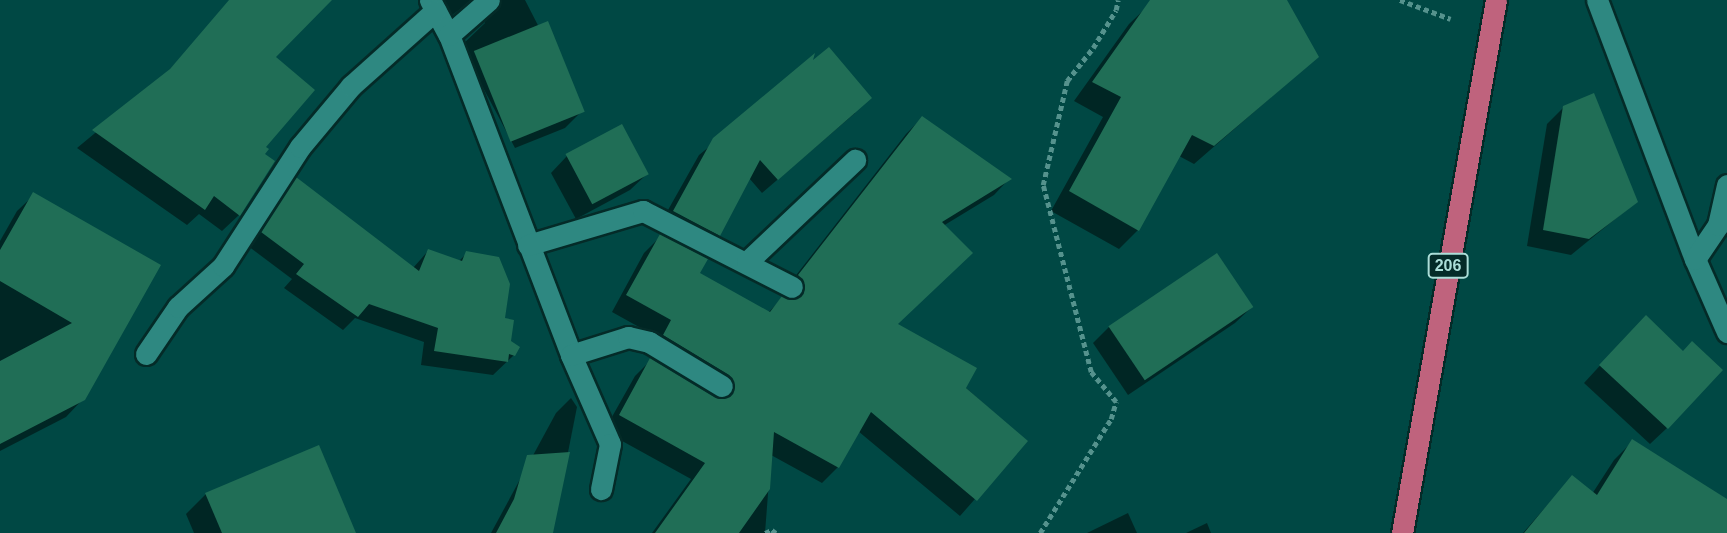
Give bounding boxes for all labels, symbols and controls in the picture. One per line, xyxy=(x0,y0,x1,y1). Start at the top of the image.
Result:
road number: 206 xyxy=(1427,254,1469,278)

